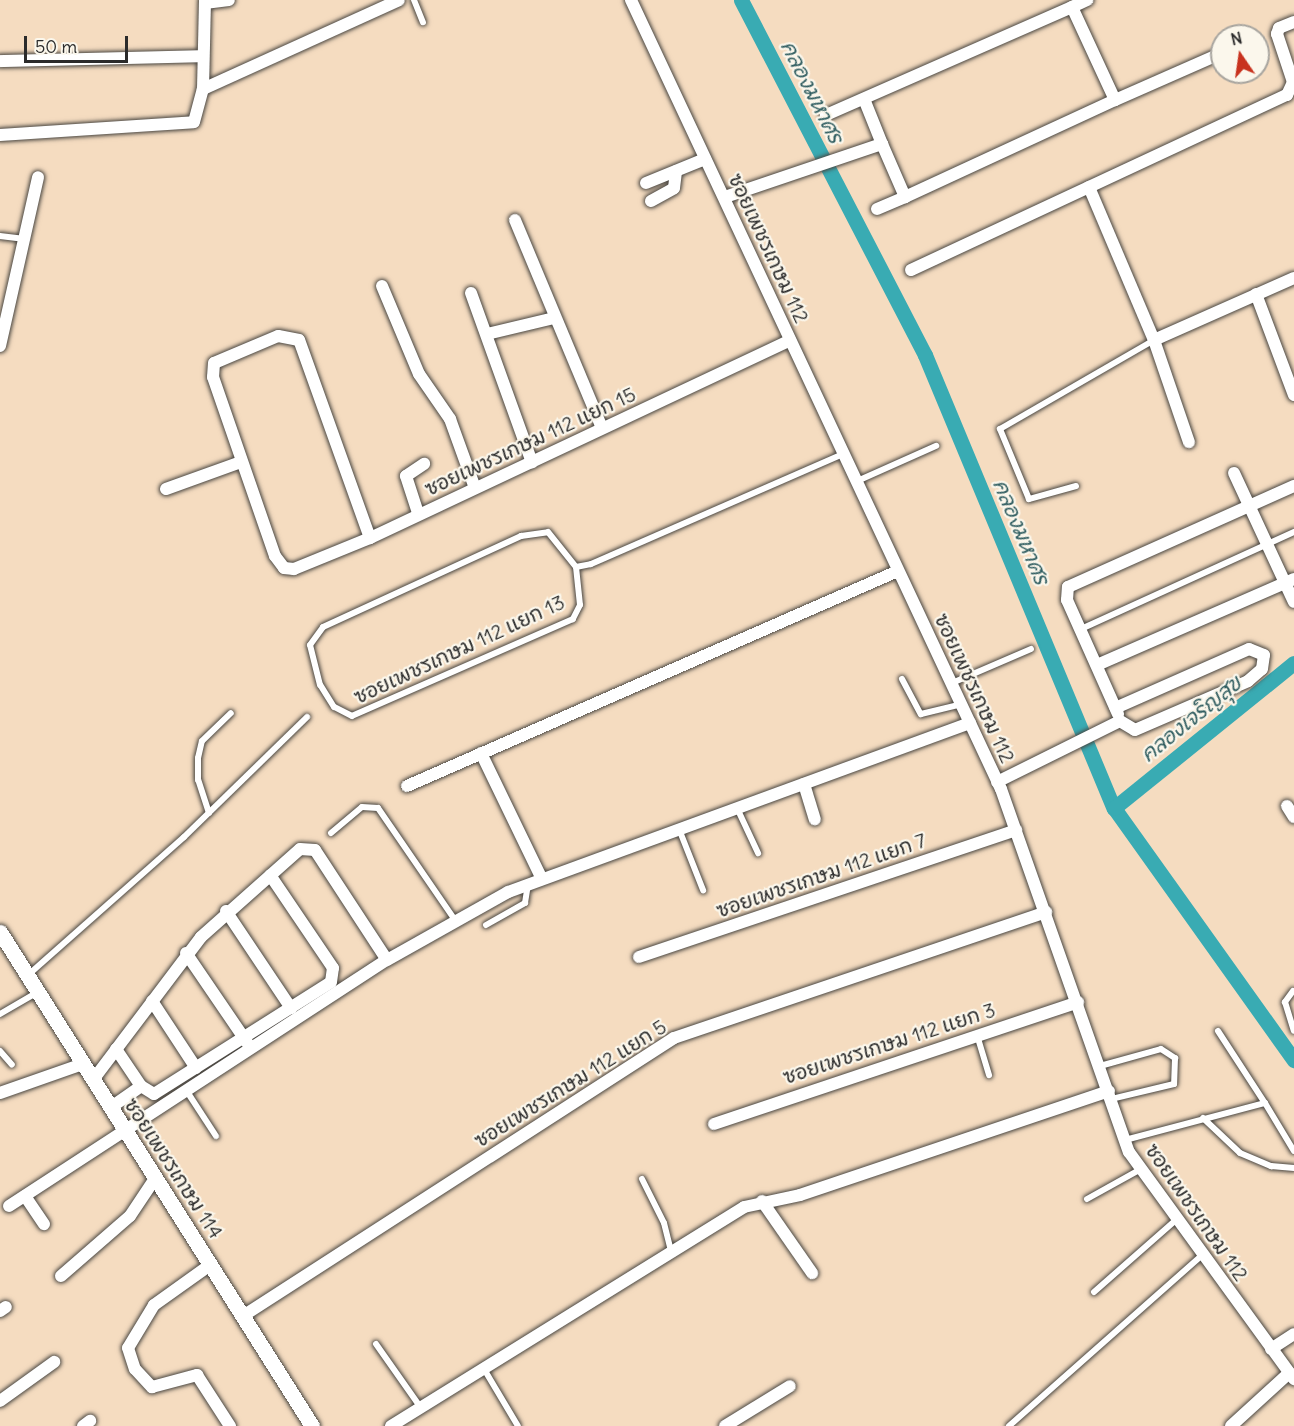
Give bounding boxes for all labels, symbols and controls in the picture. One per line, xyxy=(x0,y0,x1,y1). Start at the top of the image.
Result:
scale bar xyxy=(27,24,130,62)
north arrow xyxy=(1210,24,1270,84)
text: N xyxy=(1229,27,1244,49)
text: 50 m xyxy=(35,35,77,58)
water label: คลองมหาศร xyxy=(775,36,849,148)
street label: ซอยเพชรเกษม 112 xyxy=(724,169,814,327)
street label: ซอยเพชรเกษม 112 แยก 15 xyxy=(421,382,639,500)
water label: คลองมหาศร xyxy=(988,476,1054,588)
street label: ซอยเพชรเกษม 112 แยก 13 xyxy=(350,590,568,708)
street label: ซอยเพชรเกษม 112 xyxy=(930,609,1020,767)
water label: คลองเจริญสุข xyxy=(1136,671,1246,767)
street label: ซอยเพชรเกษม 112 แยก 7 xyxy=(713,828,929,922)
street label: ซอยเพชรเกษม 112 แยก 3 xyxy=(780,997,998,1089)
street label: ซอยเพชรเกษม 112 แยก 5 xyxy=(469,1014,671,1152)
street label: ซอยเพชรเกษม 114 xyxy=(120,1093,228,1243)
street label: ซอยเพชรเกษม 112 xyxy=(1141,1139,1253,1285)

